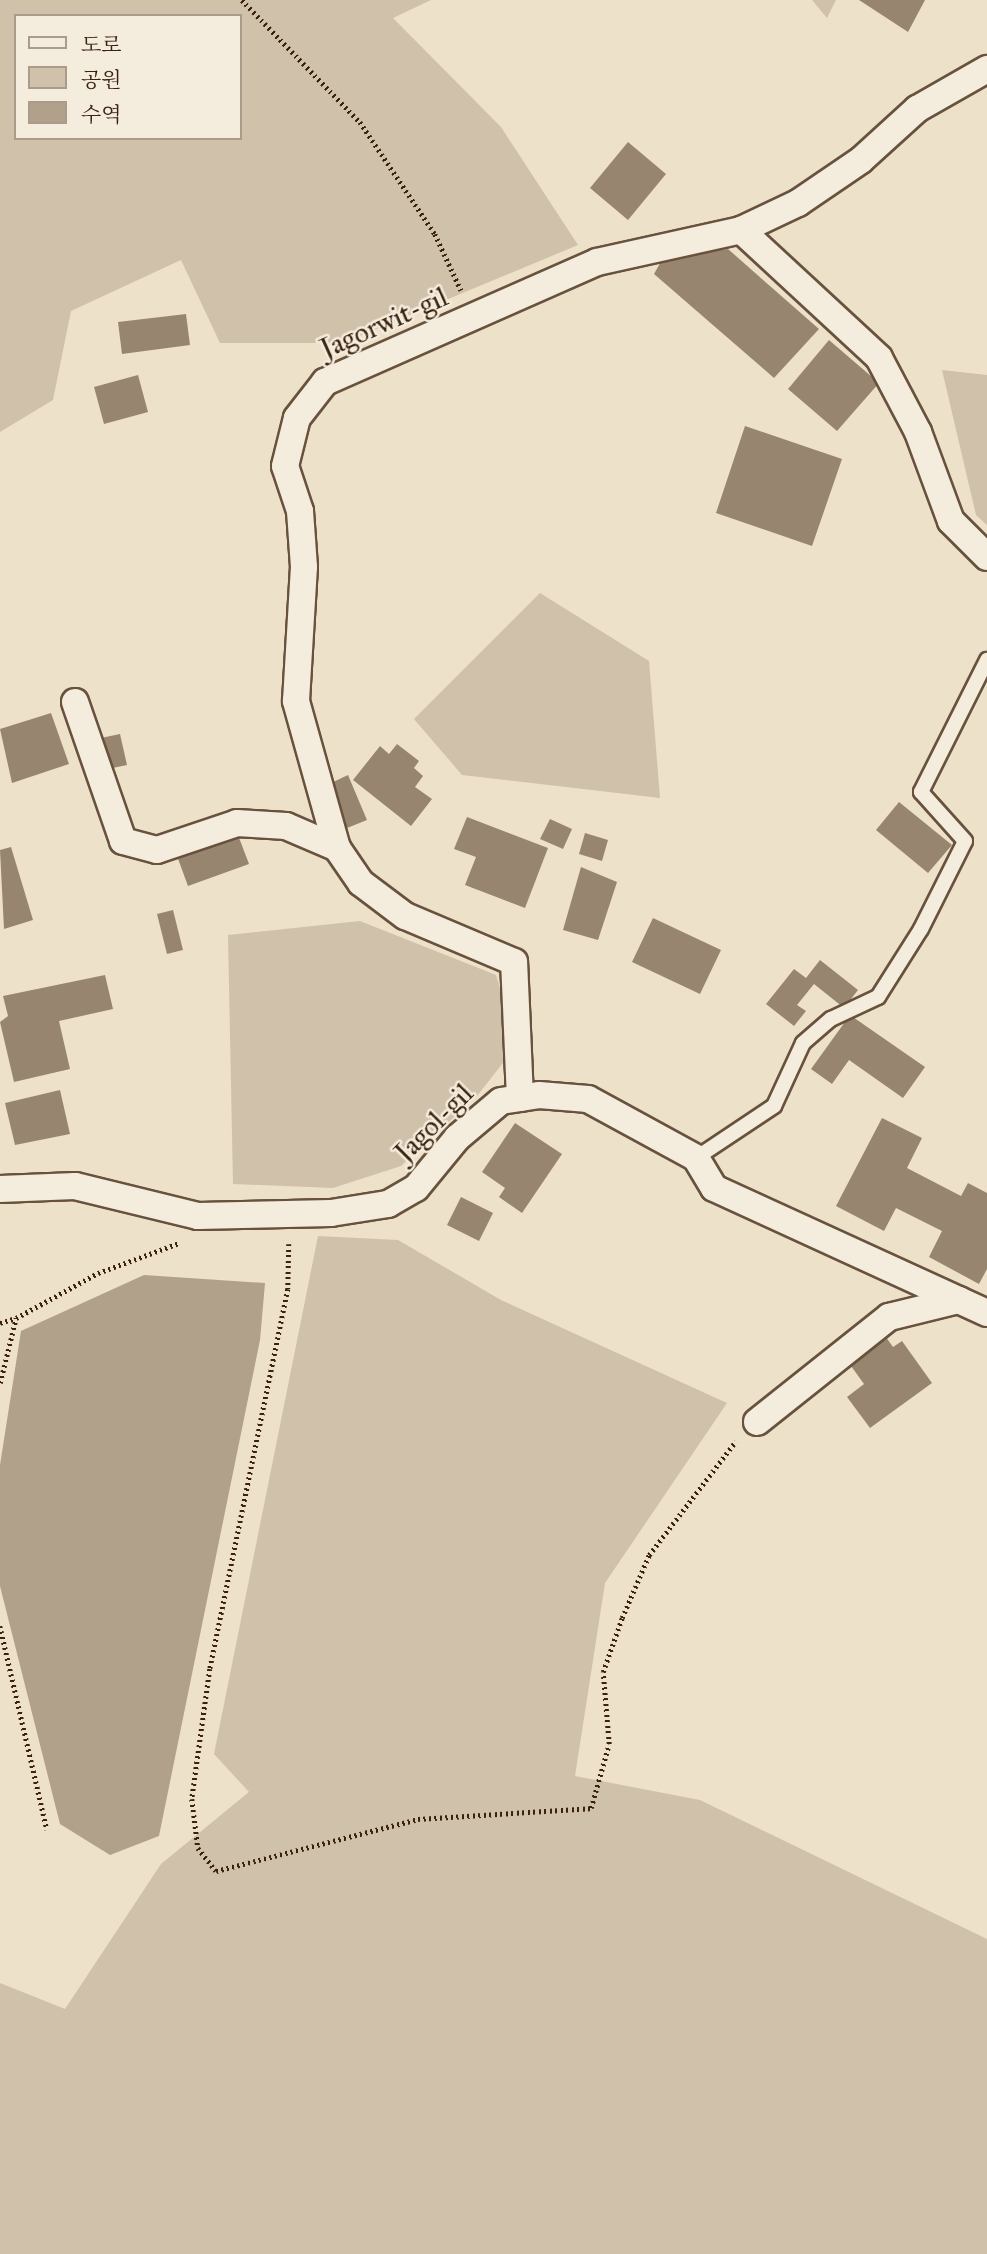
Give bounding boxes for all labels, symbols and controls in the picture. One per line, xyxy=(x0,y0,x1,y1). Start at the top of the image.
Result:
legend xyxy=(14,14,242,140)
text: 도로 xyxy=(81,32,122,58)
text: 공원 xyxy=(81,67,122,93)
text: 수역 xyxy=(81,102,122,128)
street label: Jagorwit-gil xyxy=(315,280,453,366)
street label: Jagol-gil xyxy=(388,1077,480,1169)

